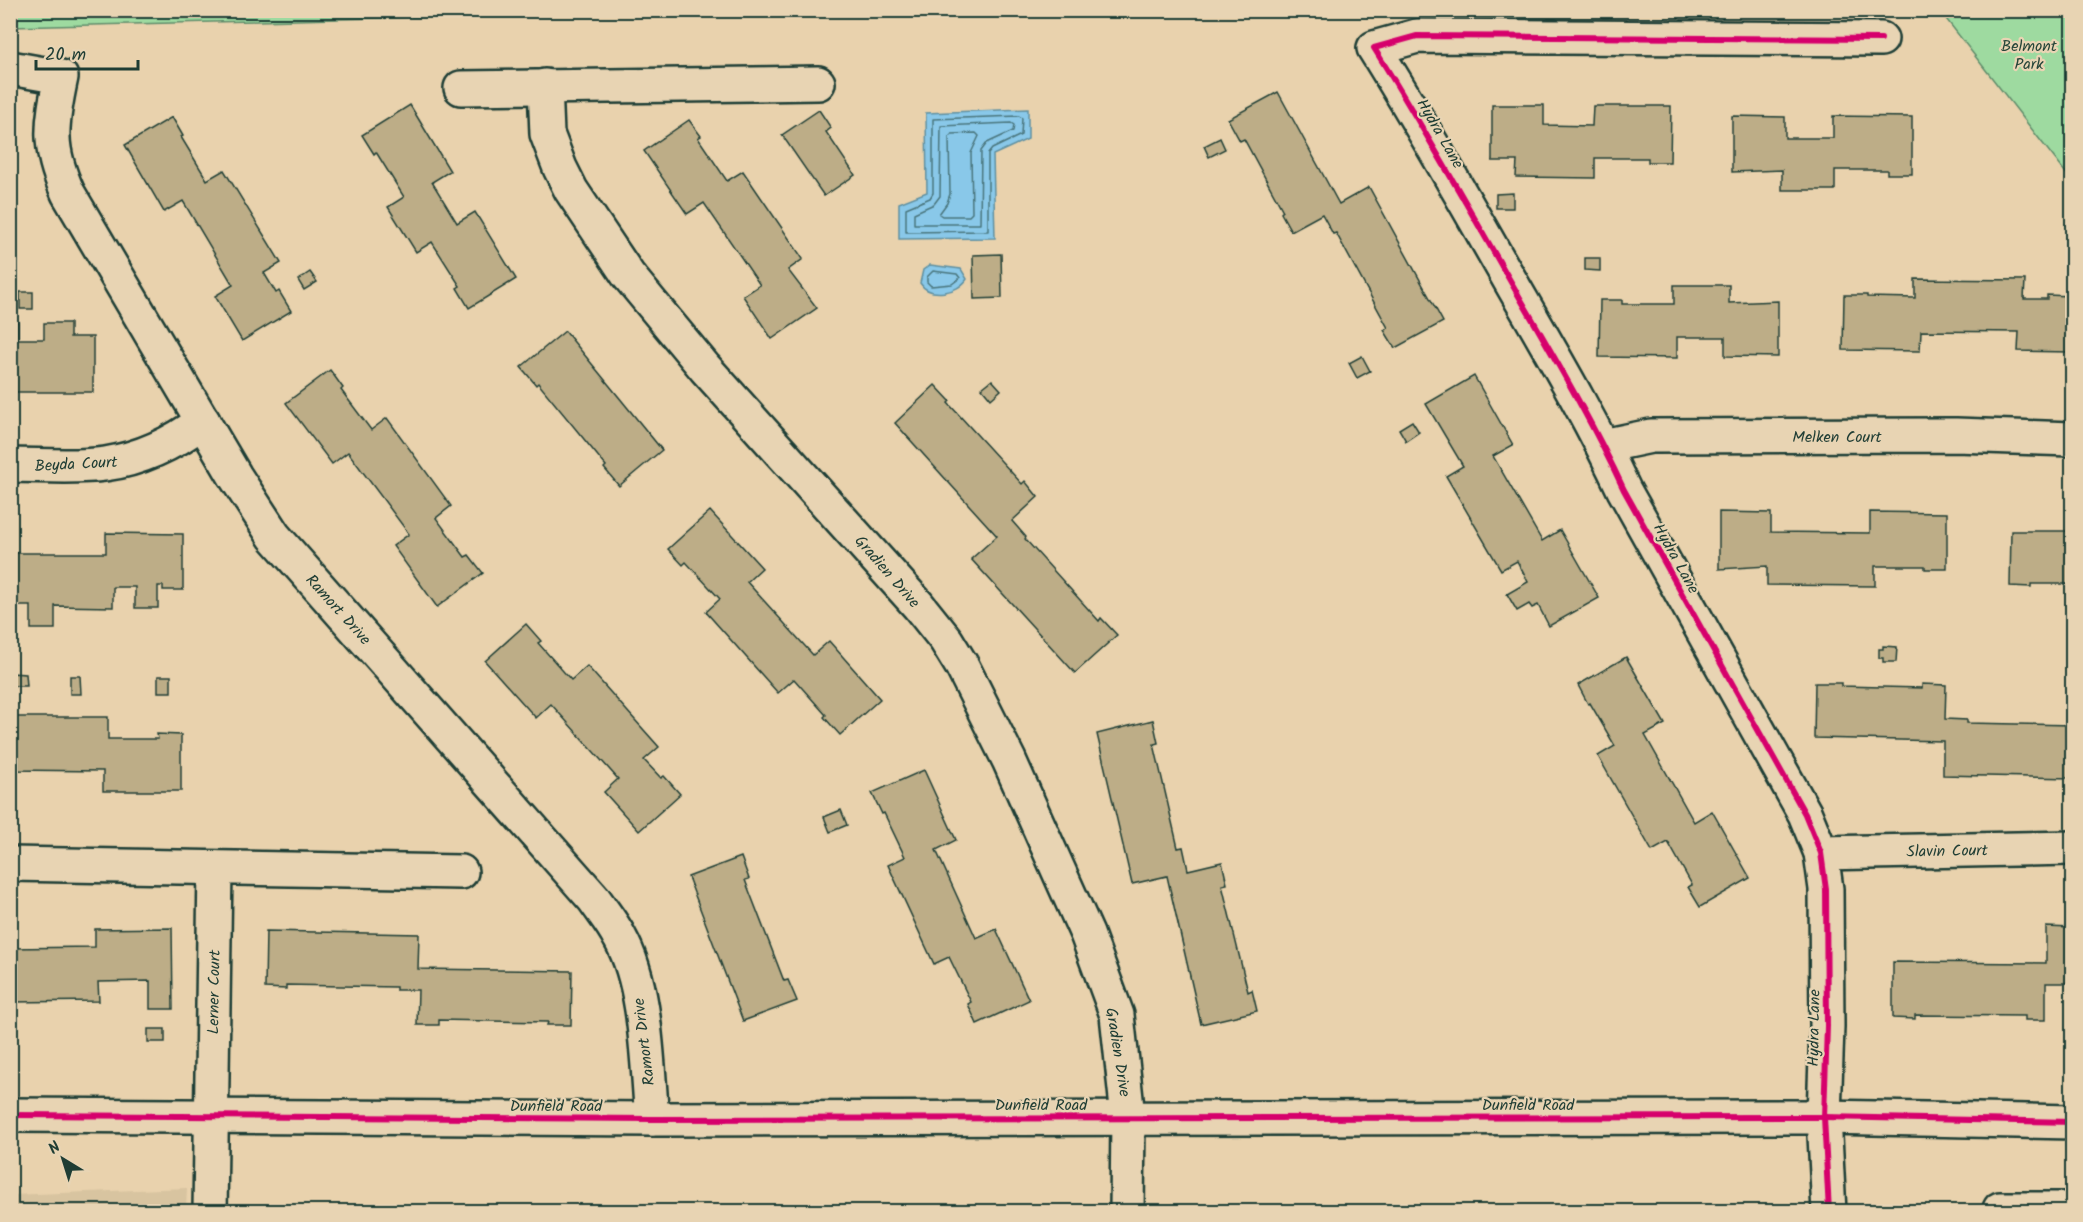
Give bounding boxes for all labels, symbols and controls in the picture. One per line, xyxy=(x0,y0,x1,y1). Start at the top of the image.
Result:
scale bar xyxy=(36,33,138,71)
park label: Belmont Park xyxy=(2001,34,2058,77)
text: 20 m xyxy=(45,41,86,70)
street label: Hydra Lane xyxy=(1410,94,1470,174)
street label: Melken Court xyxy=(1792,425,1883,450)
street label: Beyda Court xyxy=(34,450,119,479)
street label: Hydra Lane xyxy=(1646,519,1705,599)
street label: Gradien Drive xyxy=(848,530,926,614)
street label: Ramort Drive xyxy=(299,569,377,651)
street label: Slavin Court xyxy=(1906,838,1989,865)
street label: Lerner Court xyxy=(201,949,228,1035)
street label: Hydra Lane xyxy=(1801,989,1828,1067)
street label: Ramort Drive xyxy=(627,997,662,1087)
street label: Gradien Drive xyxy=(1098,1006,1137,1099)
street label: Dunfield Road xyxy=(995,1093,1088,1118)
street label: Dunfield Road xyxy=(1482,1093,1575,1118)
street label: Dunfield Road xyxy=(510,1094,603,1119)
north arrow xyxy=(33,1129,93,1189)
text: N xyxy=(43,1135,66,1161)

